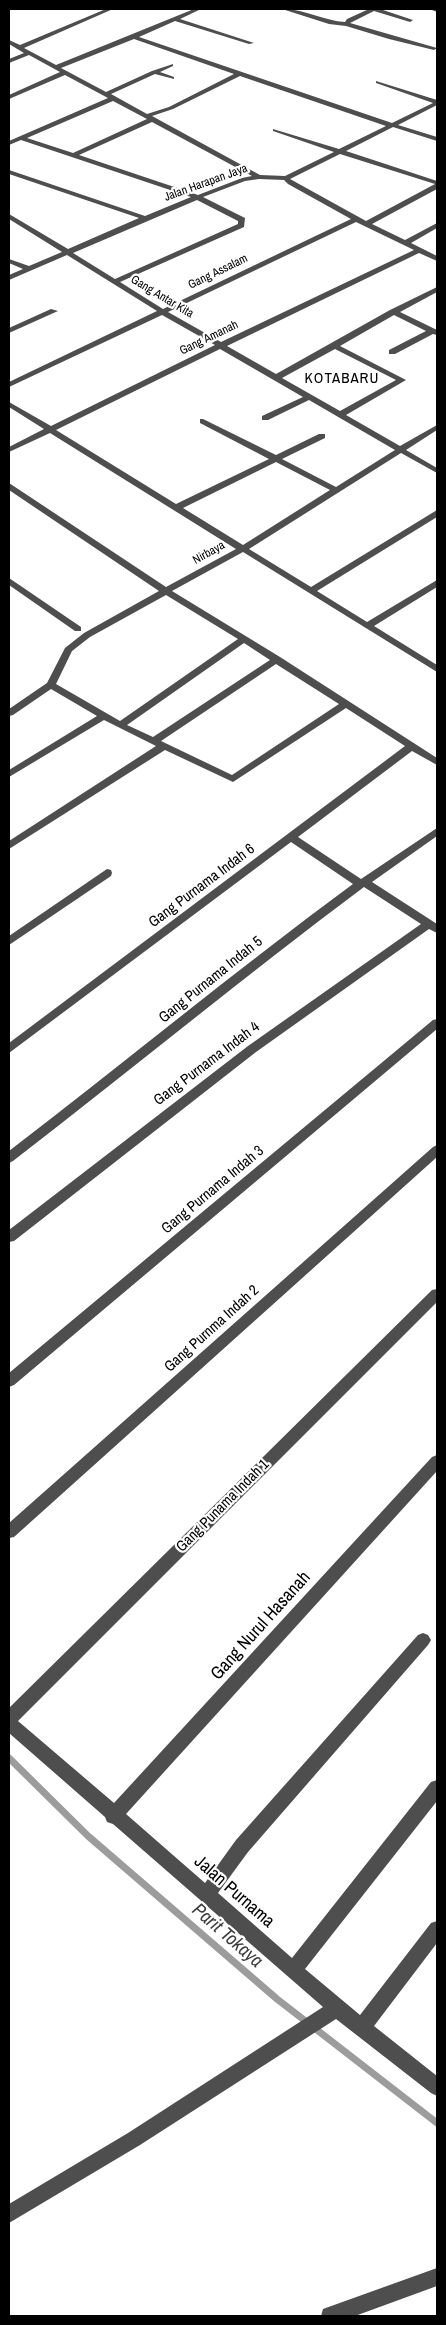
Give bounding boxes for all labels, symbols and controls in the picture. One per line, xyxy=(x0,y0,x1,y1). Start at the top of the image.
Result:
street label: Jalan Harapan Jaya xyxy=(162,161,250,205)
street label: Gang Assalam xyxy=(186,251,250,293)
street label: Gang Antar Kita xyxy=(128,273,196,321)
street label: Gang Amanah xyxy=(177,318,241,358)
district label: KOTABARU xyxy=(304,370,380,388)
street label: Nirbaya xyxy=(190,538,228,568)
street label: Gang Purnama Indah 6 xyxy=(146,840,258,932)
street label: Gang Purnama Indah 5 xyxy=(156,933,266,1027)
street label: Gang Purnama Indah 4 xyxy=(151,1018,263,1110)
street label: Gang Purnama Indah 3 xyxy=(158,1142,268,1238)
street label: Gang Purnma Indah 2 xyxy=(161,1282,263,1376)
street label: Gang Punama Indah 1 xyxy=(173,1456,273,1556)
street label: Gang Nurul Hasanah xyxy=(207,1567,315,1685)
street label: Jalan Purnama xyxy=(189,1851,279,1933)
water label: Parit Tokaya xyxy=(187,1899,267,1973)

